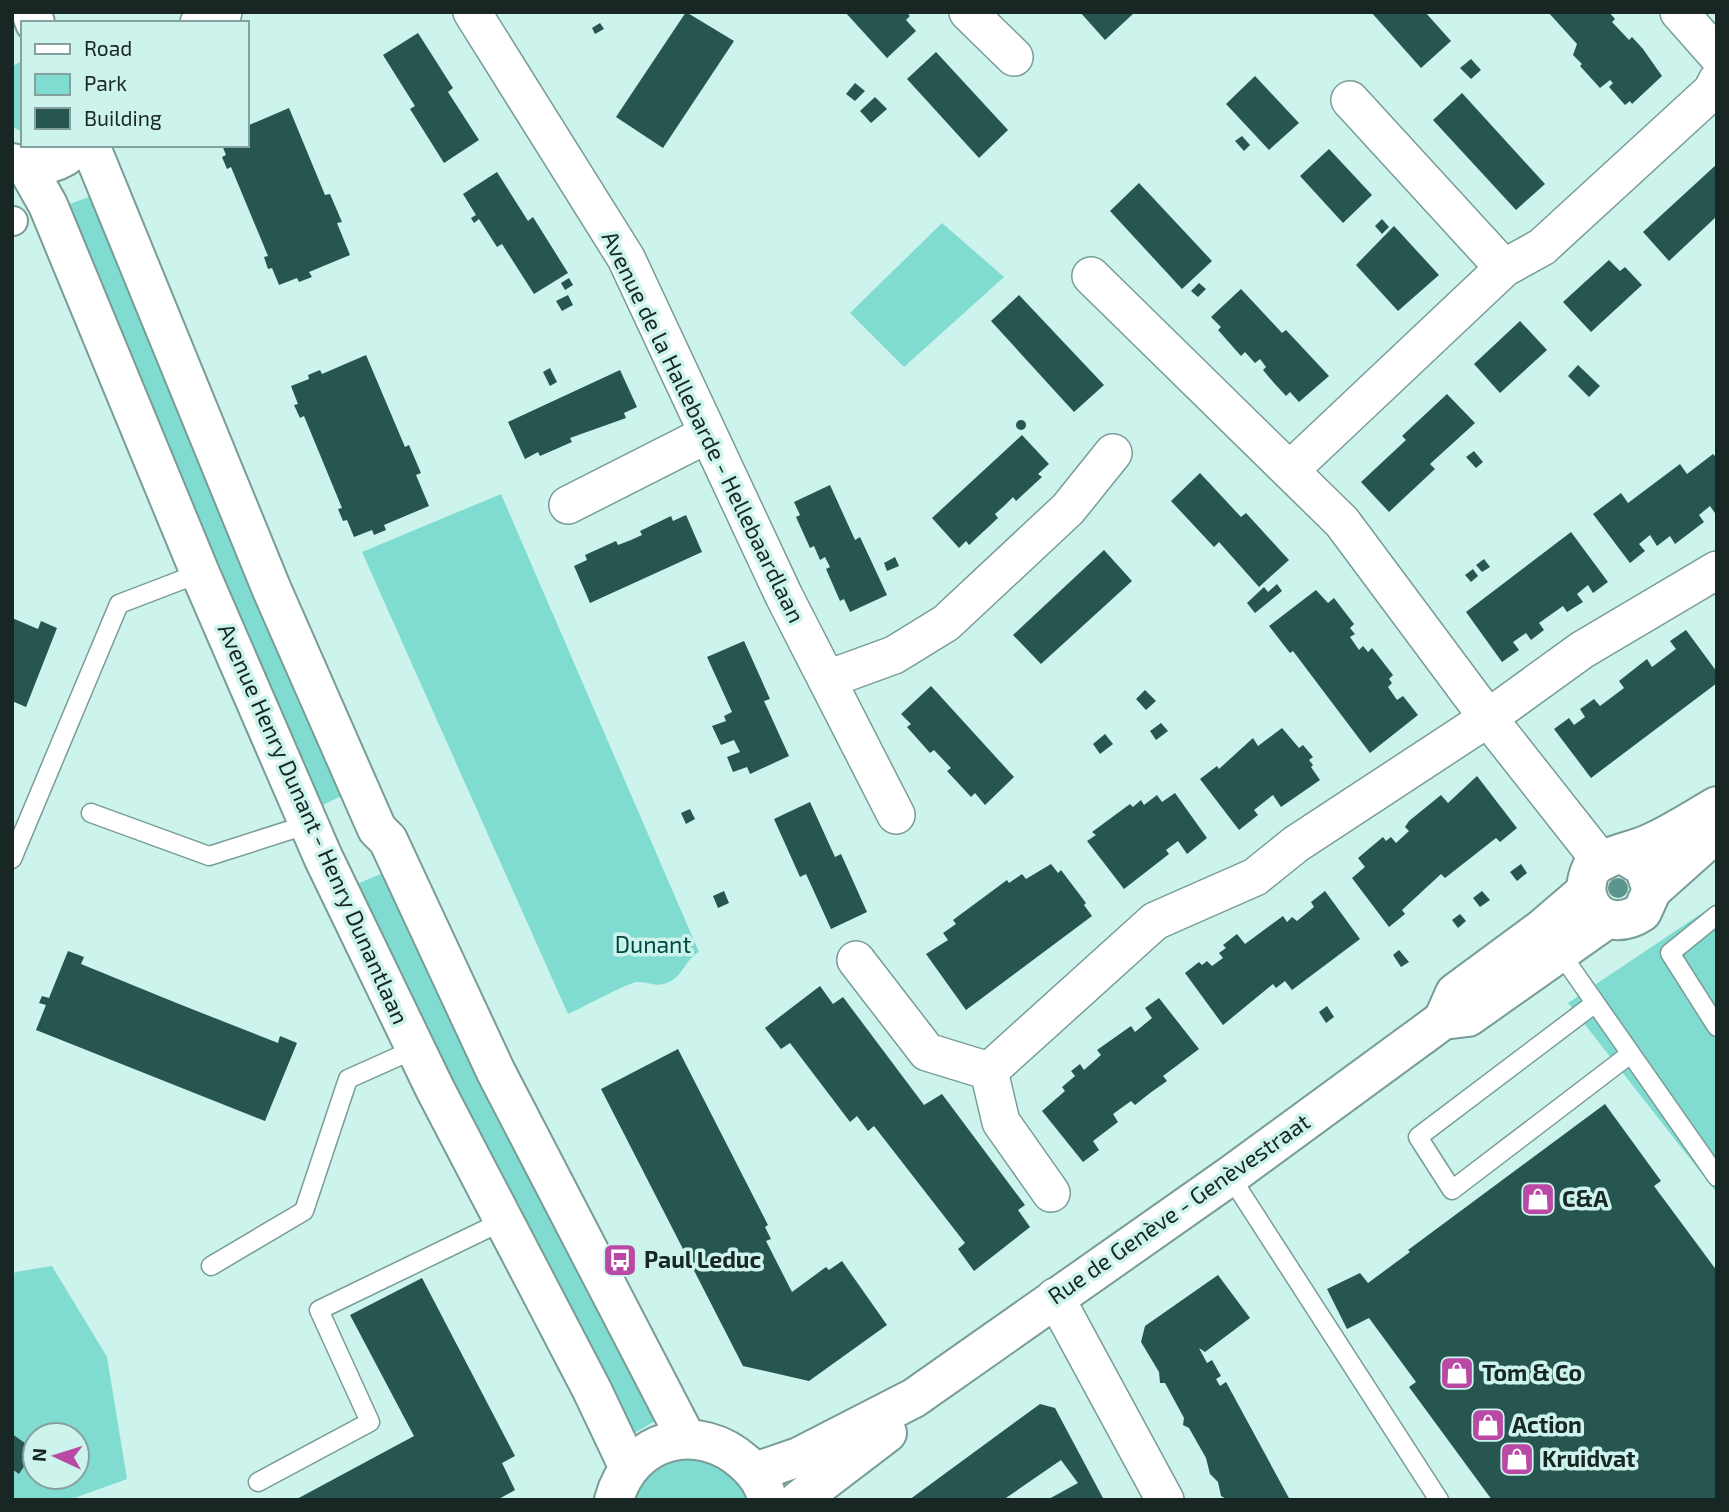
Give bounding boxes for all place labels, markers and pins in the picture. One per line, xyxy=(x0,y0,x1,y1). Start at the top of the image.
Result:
shop icon: C&A xyxy=(1519,1180,1557,1218)
place label: C&A xyxy=(1562,1184,1608,1212)
bus stop icon: Paul Leduc xyxy=(601,1241,639,1279)
place label: Paul Leduc xyxy=(644,1245,762,1273)
shop icon: Tom & Co xyxy=(1438,1354,1476,1392)
place label: Tom & Co xyxy=(1482,1358,1582,1386)
shop icon: Action xyxy=(1469,1406,1507,1444)
place label: Action xyxy=(1512,1410,1582,1438)
shop icon: Kruidvat xyxy=(1498,1440,1536,1478)
place label: Kruidvat xyxy=(1542,1444,1636,1472)

